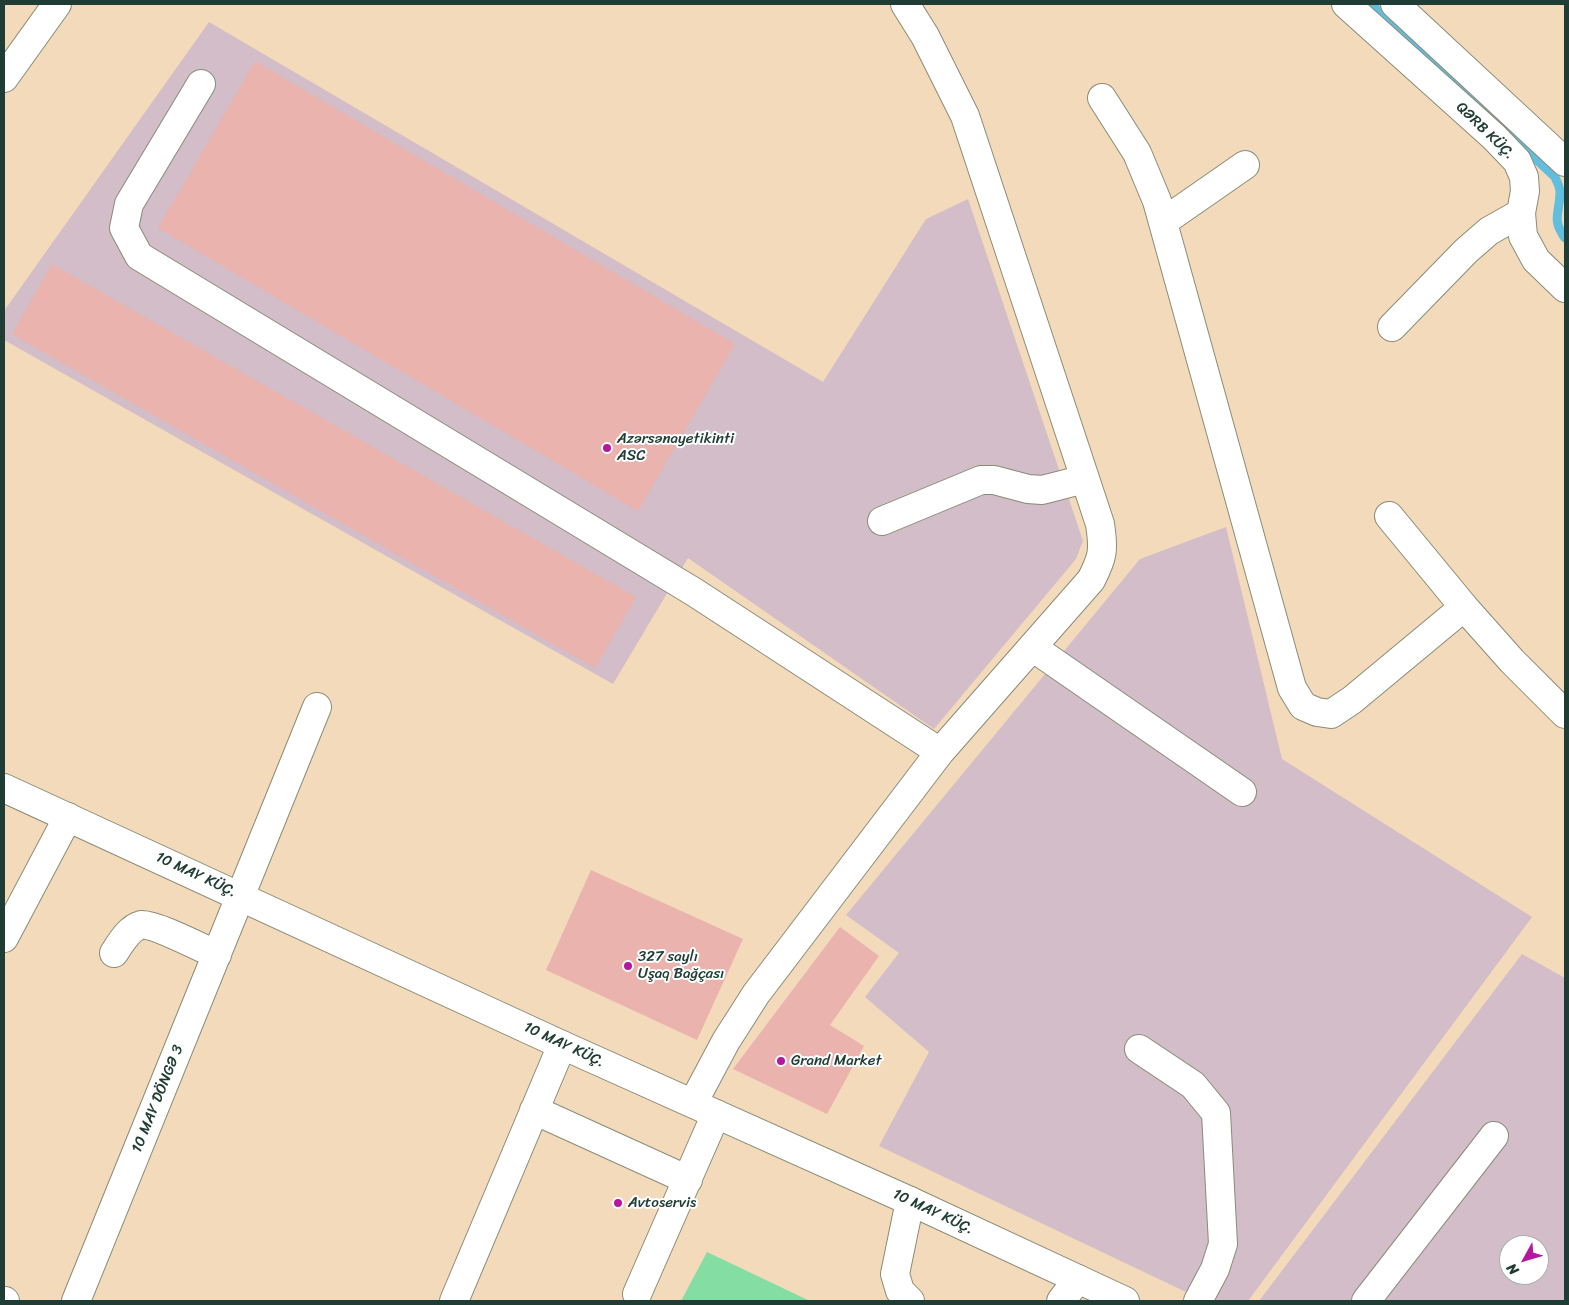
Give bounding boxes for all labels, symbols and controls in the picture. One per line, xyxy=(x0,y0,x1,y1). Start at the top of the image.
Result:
street label: QƏRB KÜÇ. xyxy=(1452,99,1518,163)
place label: Azərsənayetikinti ASC xyxy=(617,430,734,465)
marker: Azərsənayetikinti ASC xyxy=(601,442,613,454)
street label: 10 MAY KÜÇ. xyxy=(153,848,239,902)
place label: 327 saylı Uşaq Bağçası xyxy=(638,948,724,983)
marker: 327 saylı Uşaq Bağçası xyxy=(622,960,634,972)
street label: 10 MAY KÜÇ. xyxy=(521,1018,607,1072)
street label: 10 MAY DÖNGƏ 3 xyxy=(128,1043,188,1155)
place label: Grand Market xyxy=(791,1052,882,1070)
marker: Grand Market xyxy=(775,1055,787,1067)
street label: 10 MAY KÜÇ. xyxy=(890,1185,976,1239)
place label: Avtoservis xyxy=(628,1194,696,1212)
marker: Avtoservis xyxy=(612,1197,624,1209)
north arrow xyxy=(1499,1235,1549,1285)
text: N xyxy=(1500,1257,1526,1281)

